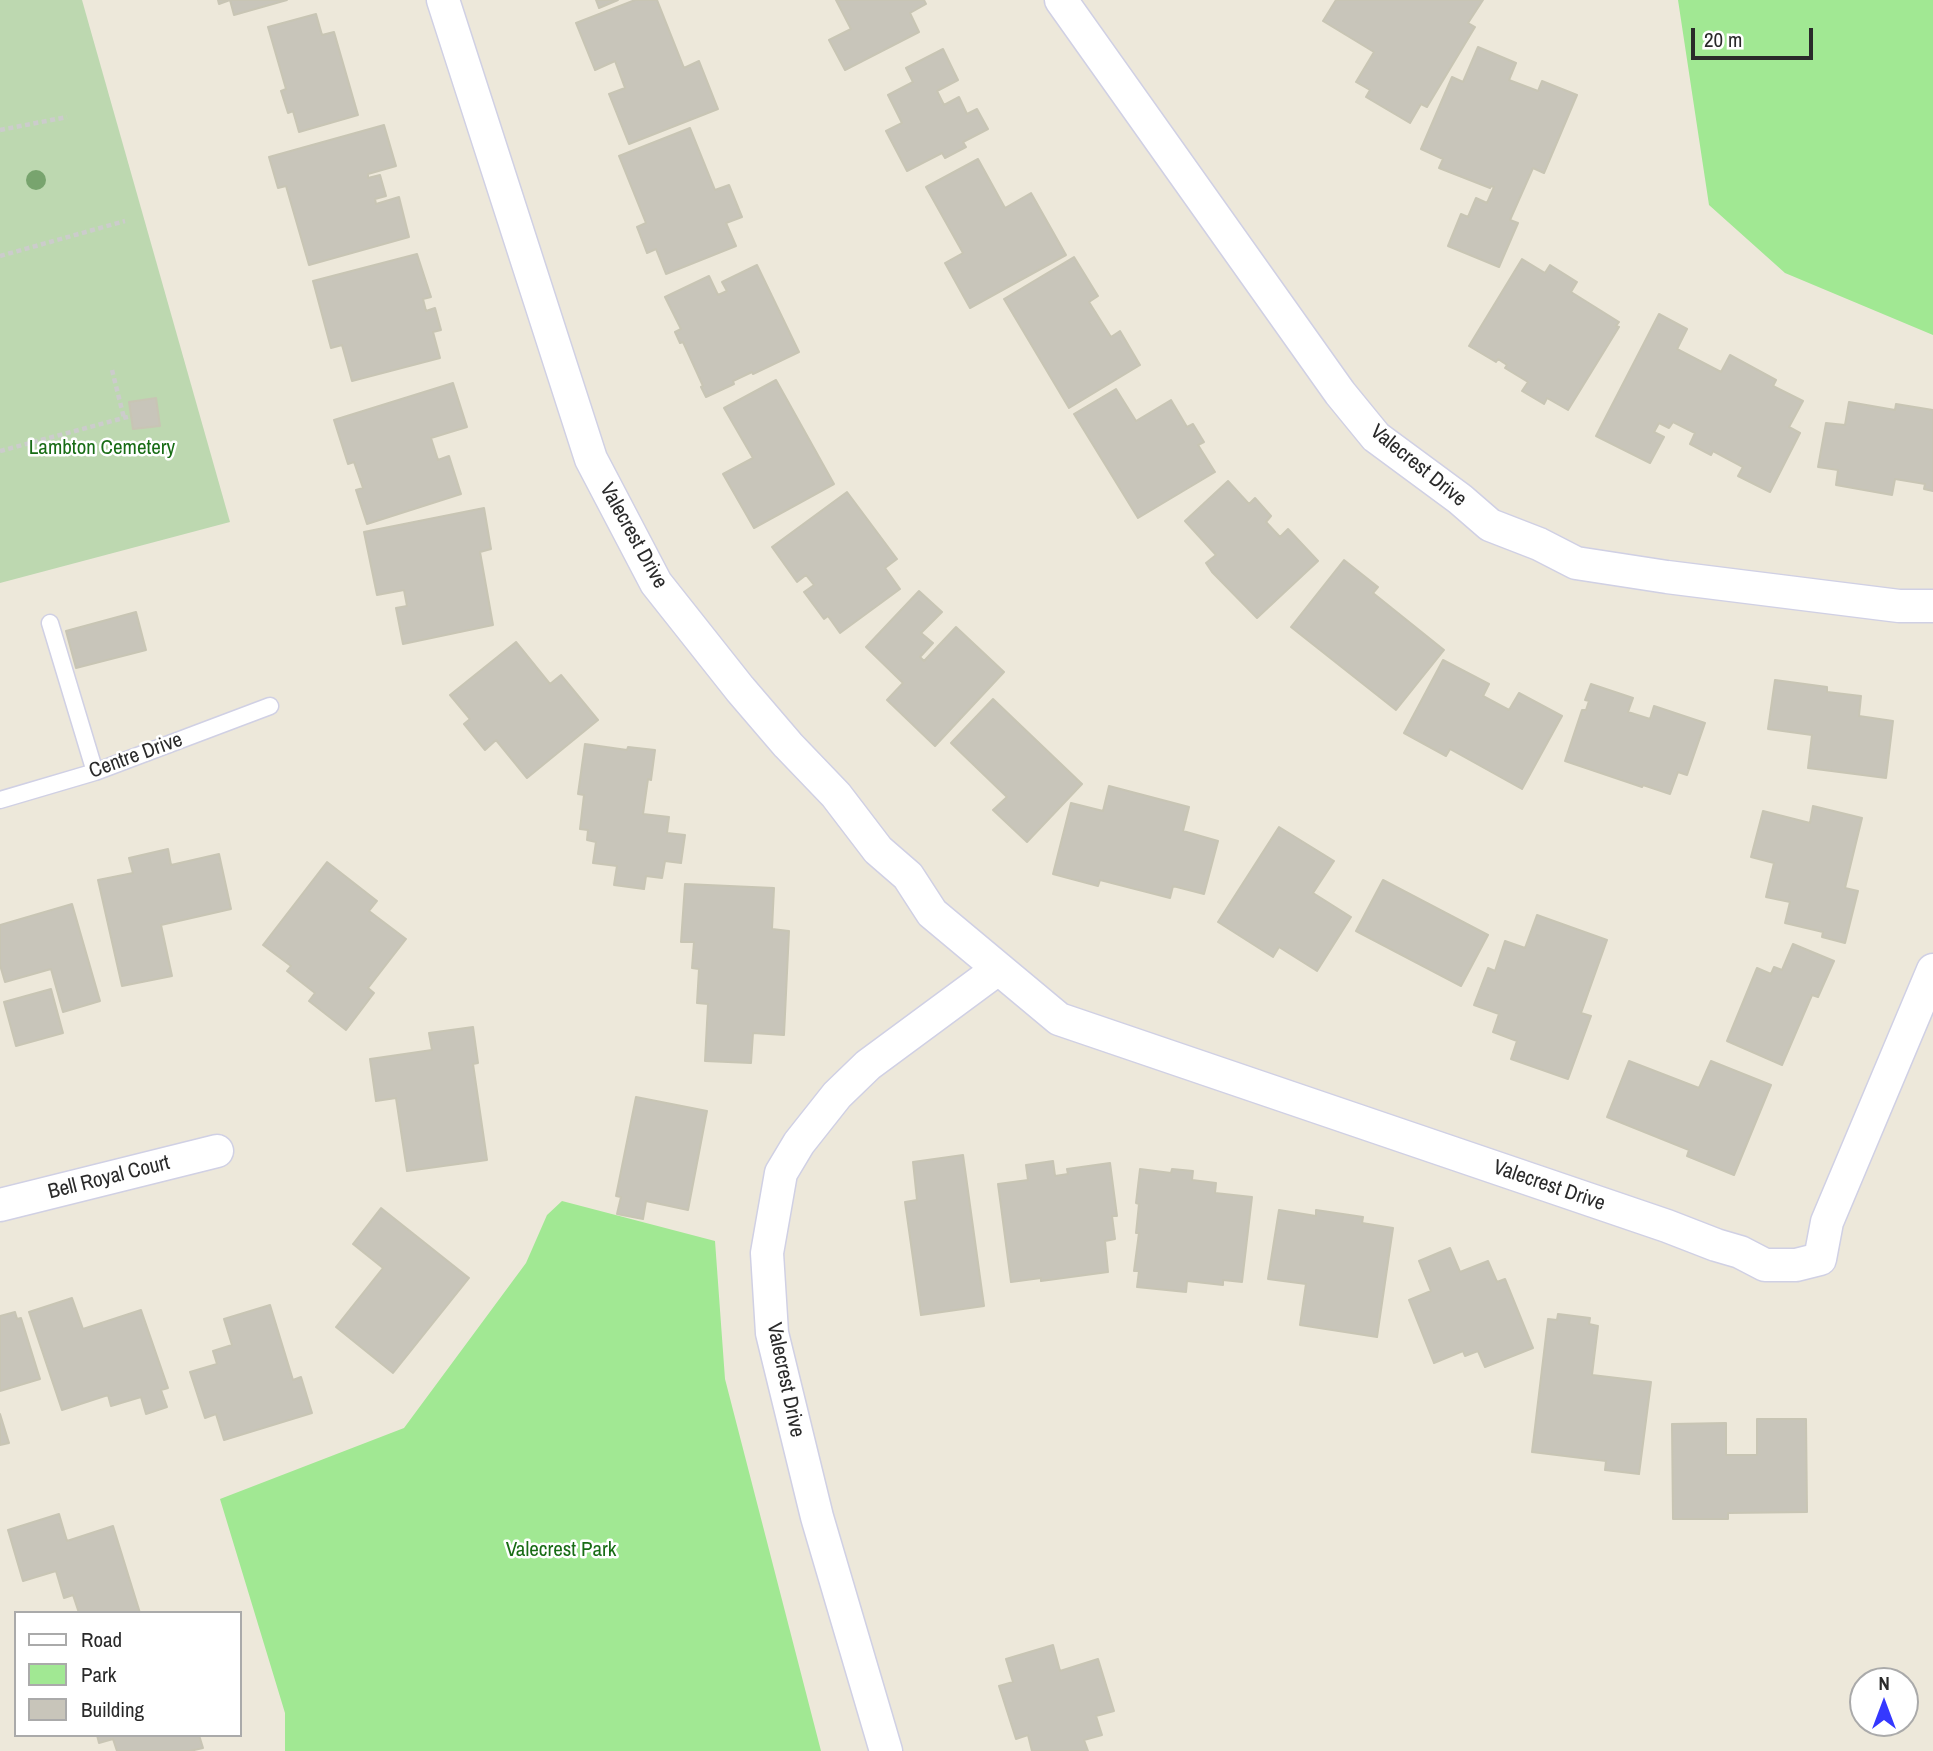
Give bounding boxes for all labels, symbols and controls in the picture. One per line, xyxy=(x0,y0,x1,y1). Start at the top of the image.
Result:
scale bar xyxy=(1695,14,1818,58)
text: 20 m xyxy=(1704,25,1742,54)
street label: Valecrest Drive xyxy=(1365,420,1471,512)
park label: Lambton Cemetery xyxy=(29,435,175,461)
street label: Valecrest Drive xyxy=(594,479,672,593)
street label: Centre Drive xyxy=(86,727,186,785)
street label: Bell Royal Court xyxy=(46,1151,172,1205)
street label: Valecrest Drive xyxy=(1490,1155,1608,1217)
street label: Valecrest Drive xyxy=(761,1320,809,1440)
park label: Valecrest Park xyxy=(506,1537,616,1563)
legend xyxy=(14,1611,242,1737)
text: Road xyxy=(81,1625,122,1654)
text: Park xyxy=(81,1660,116,1689)
north arrow xyxy=(1849,1667,1919,1737)
text: N xyxy=(1878,1670,1890,1696)
text: Building xyxy=(81,1695,144,1724)

